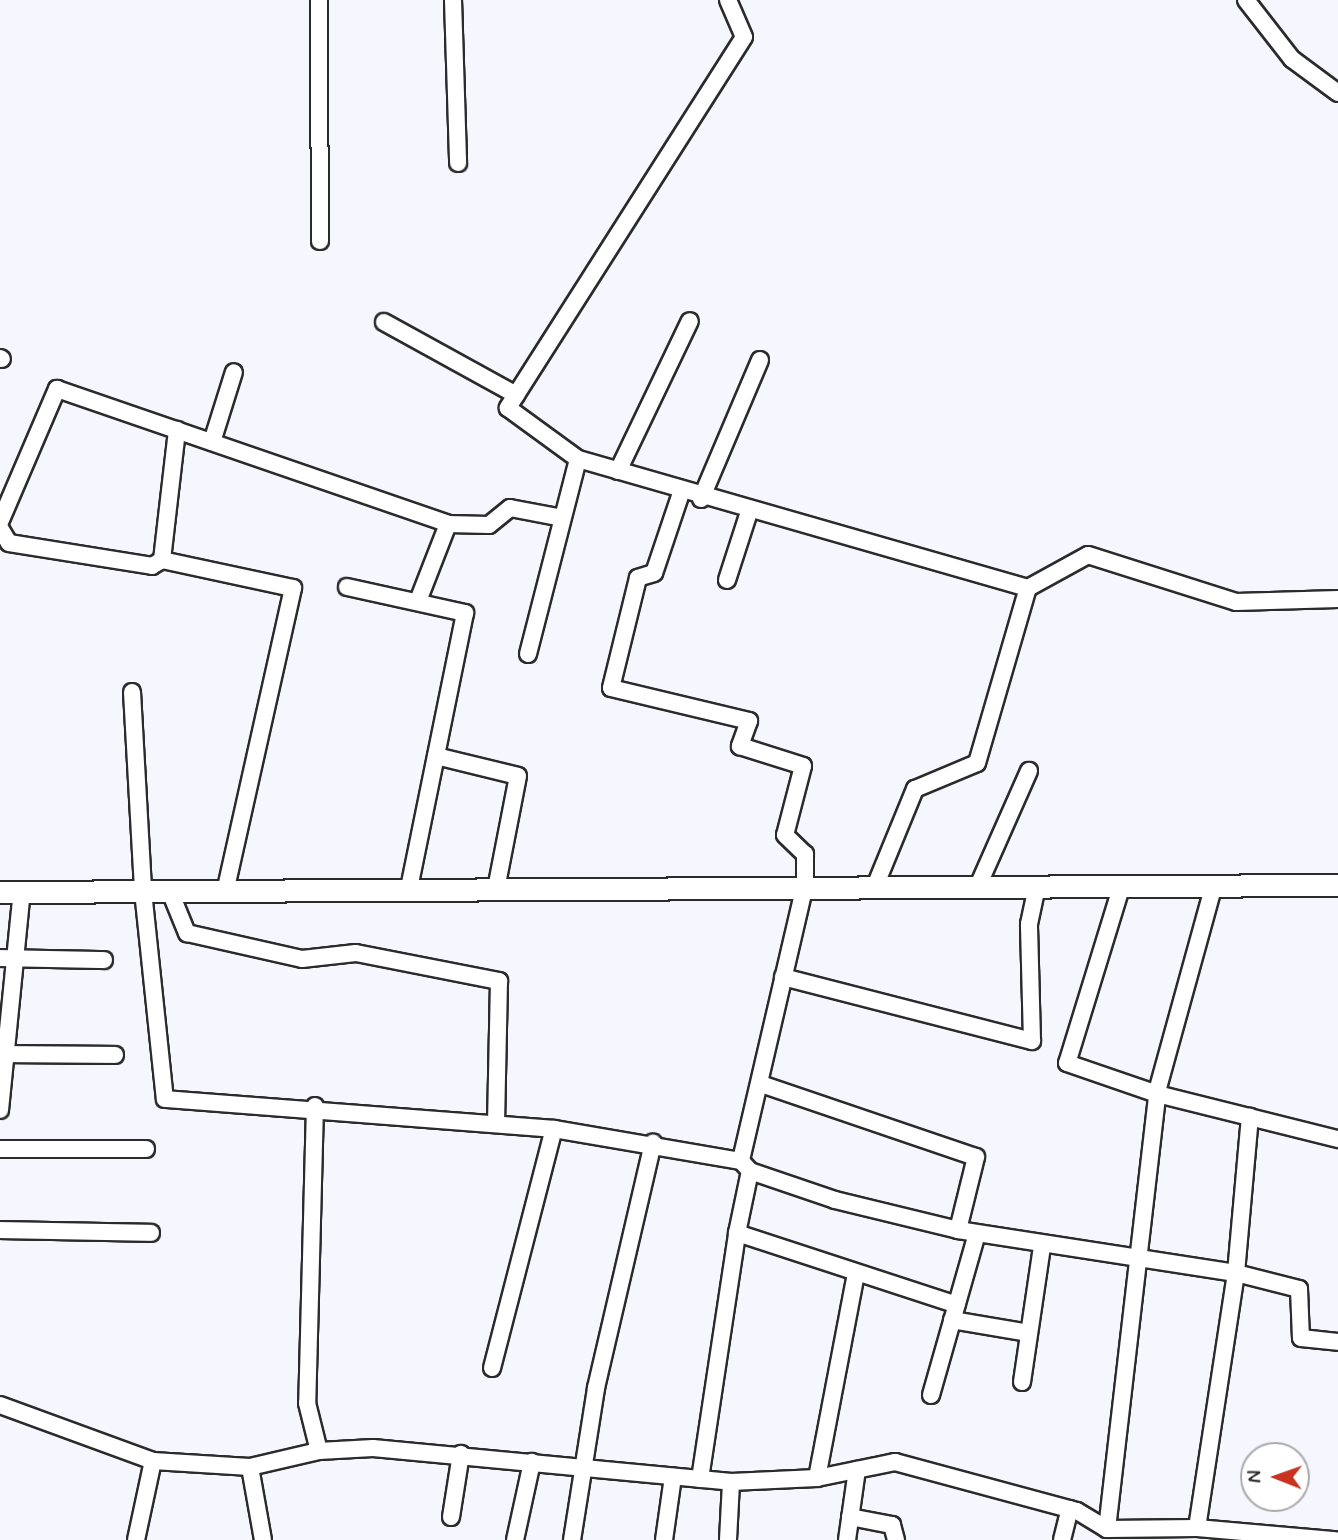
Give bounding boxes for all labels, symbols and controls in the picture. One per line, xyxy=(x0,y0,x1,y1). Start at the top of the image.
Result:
north arrow xyxy=(1240,1442,1310,1512)
text: N xyxy=(1243,1470,1268,1483)

